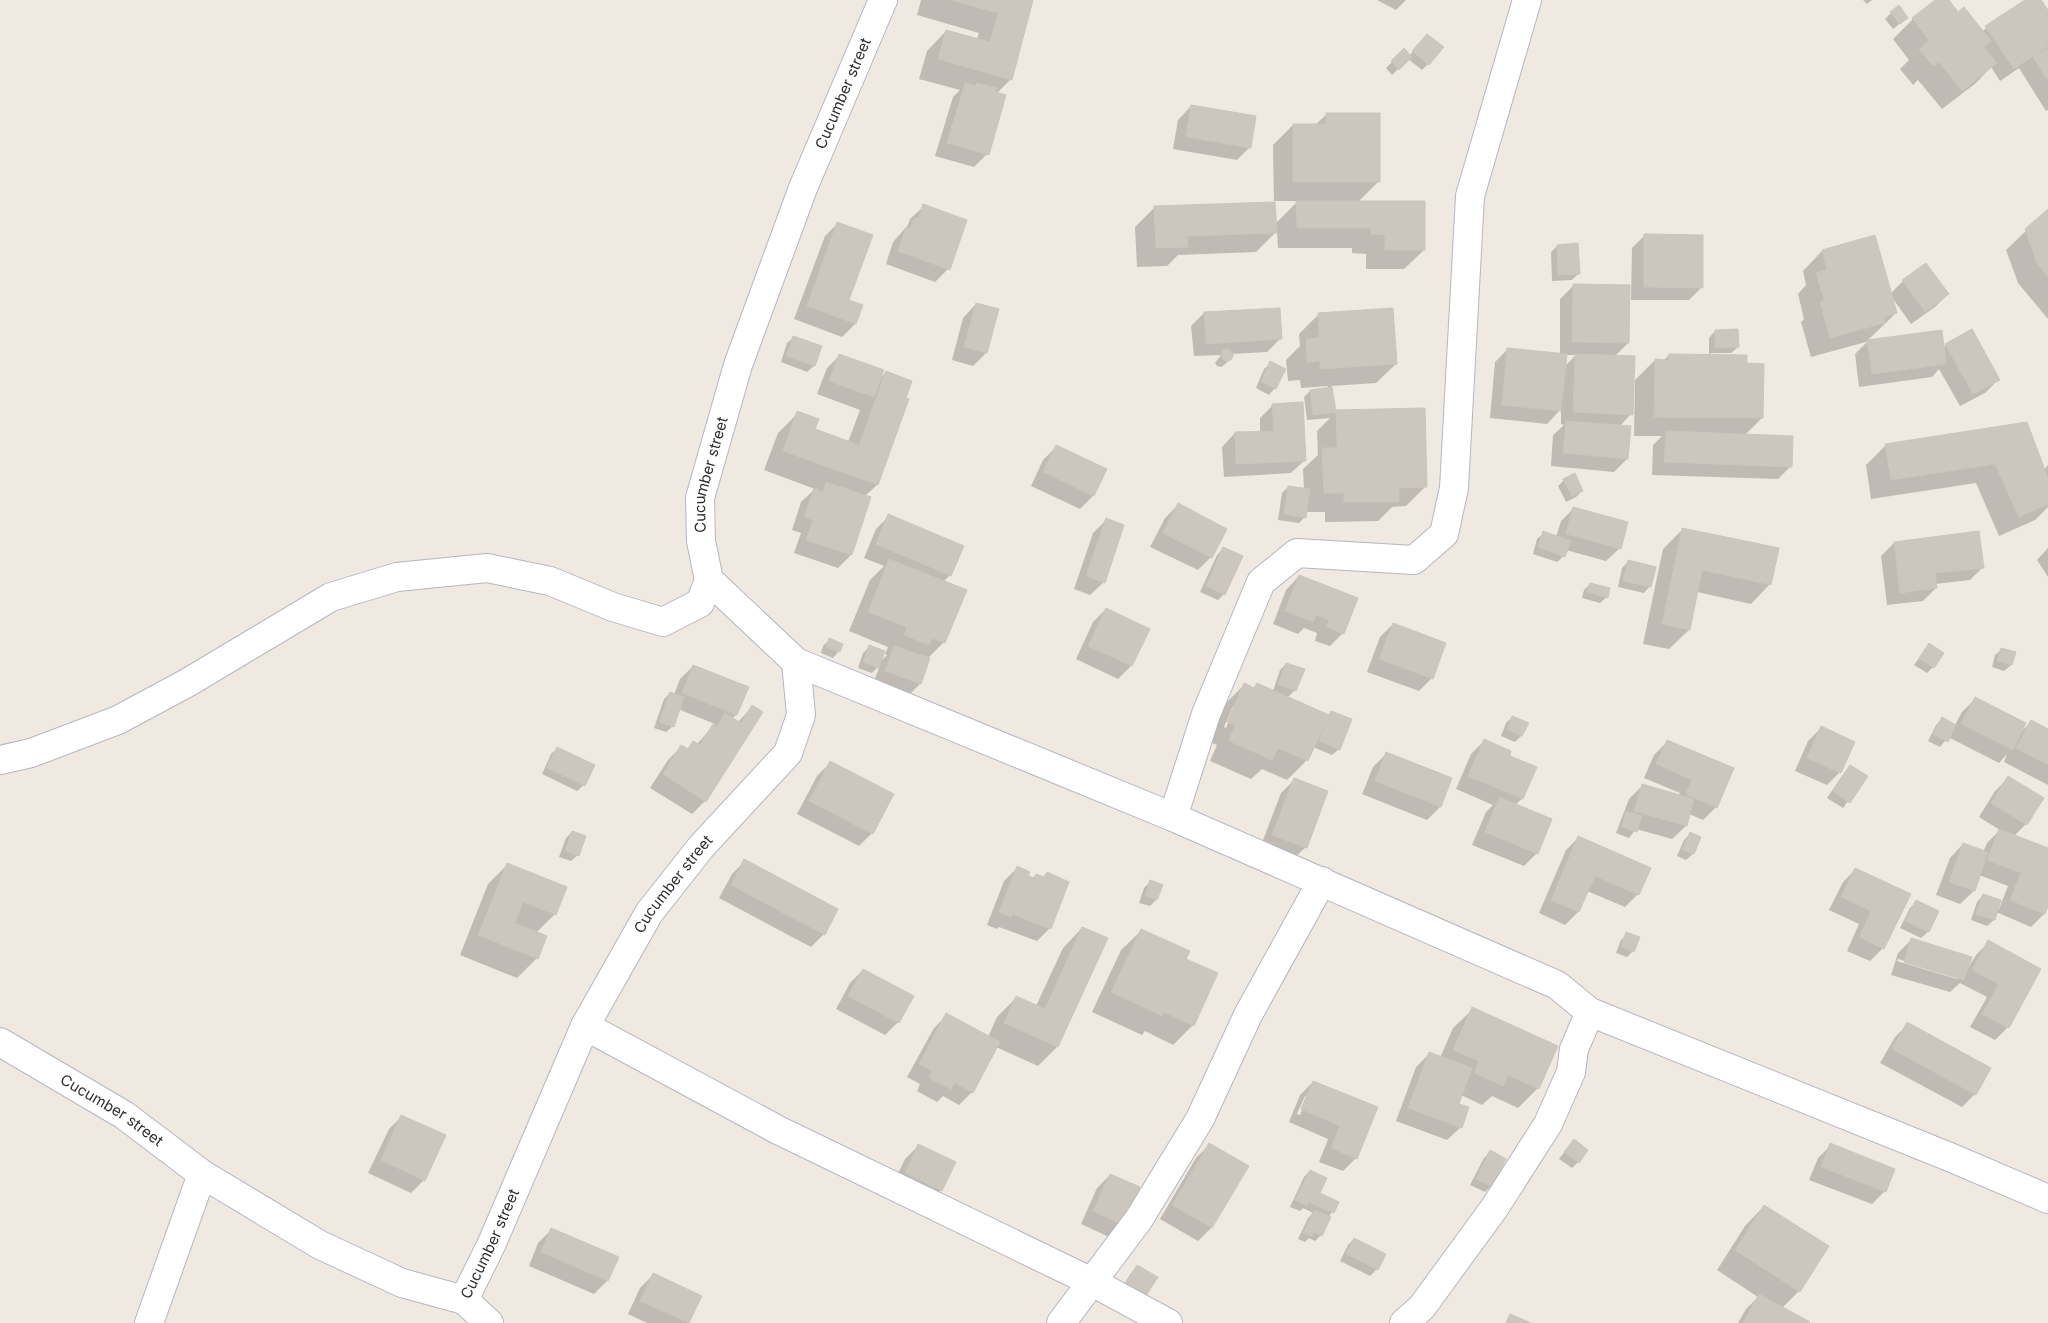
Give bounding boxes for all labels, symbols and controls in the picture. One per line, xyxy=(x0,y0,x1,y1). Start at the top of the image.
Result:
street label: Cucumber street xyxy=(811,35,875,152)
street label: Cucumber street xyxy=(690,414,732,533)
street label: Cucumber street xyxy=(629,831,716,937)
street label: Cucumber street xyxy=(57,1070,167,1150)
street label: Cucumber street xyxy=(456,1186,523,1302)

